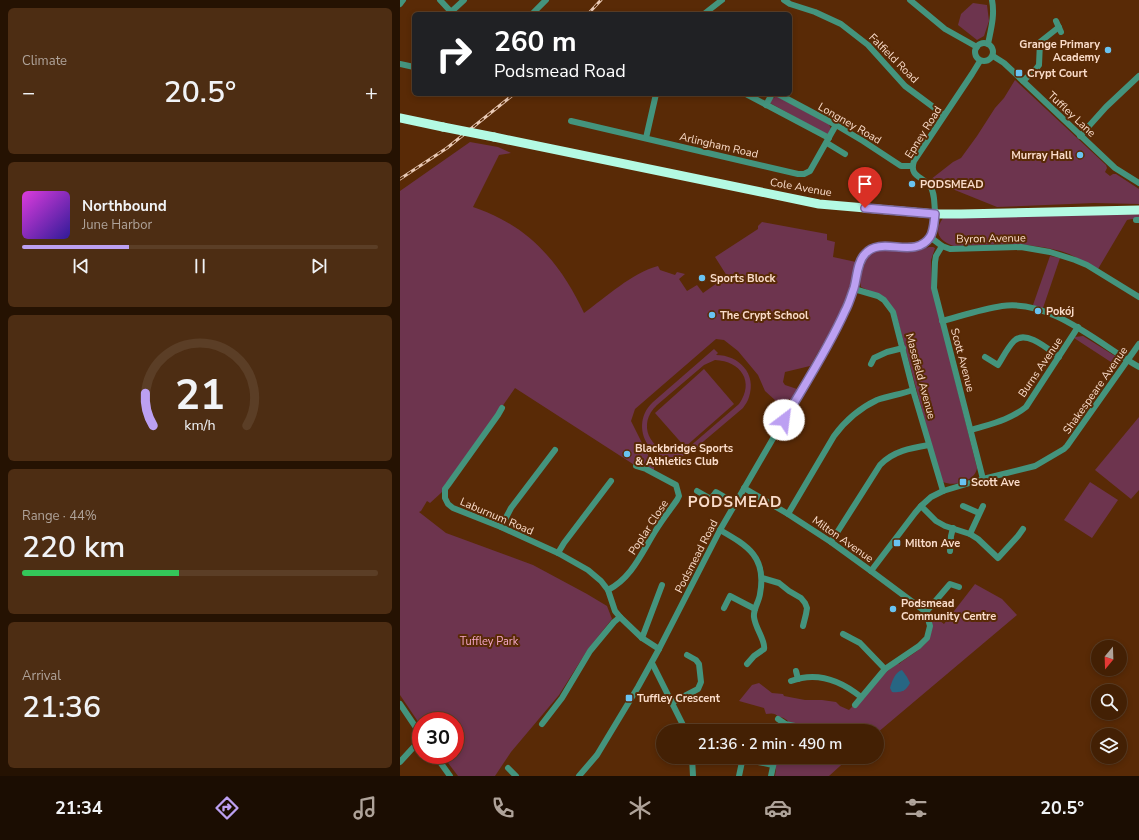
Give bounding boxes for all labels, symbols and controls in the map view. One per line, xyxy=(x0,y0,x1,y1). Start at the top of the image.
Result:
text: 260 m xyxy=(494,23,577,61)
icon: right xyxy=(428,28,480,80)
street label: Falfield Road xyxy=(865,30,922,87)
place label: Grange Primary Academy xyxy=(1019,37,1100,65)
marker: Grange Primary Academy xyxy=(1103,45,1113,55)
text: Climate xyxy=(22,52,67,70)
text: Podsmead Road xyxy=(494,59,626,83)
place label: Crypt Court xyxy=(1027,66,1088,81)
marker: Crypt Court xyxy=(1014,68,1024,78)
text: 20.5° xyxy=(164,72,236,113)
text: − xyxy=(22,78,35,108)
text: + xyxy=(365,78,378,108)
street label: Tuffley Lane xyxy=(1044,88,1099,141)
street label: Longney Road xyxy=(815,99,884,148)
street label: Epney Road xyxy=(901,103,945,161)
street label: Arlingham Road xyxy=(678,129,760,162)
place label: Murray Hall xyxy=(1011,148,1072,163)
marker: Murray Hall xyxy=(1075,150,1085,160)
pin xyxy=(848,167,882,208)
icon: arrive xyxy=(854,173,876,195)
street label: Cole Avenue xyxy=(769,175,833,200)
place label: PODSMEAD xyxy=(920,177,984,192)
marker: PODSMEAD xyxy=(907,179,917,189)
text: Northbound xyxy=(82,196,167,216)
text: June Harbor xyxy=(82,216,152,234)
street label: Byron Avenue xyxy=(956,230,1026,247)
icon: previous xyxy=(70,255,92,277)
icon: pause xyxy=(189,255,211,277)
icon: next xyxy=(308,255,330,277)
place label: Sports Block xyxy=(710,271,777,286)
marker: Sports Block xyxy=(697,273,707,283)
place label: Pokój xyxy=(1046,304,1074,319)
marker: Pokój xyxy=(1033,306,1043,316)
place label: The Crypt School xyxy=(720,308,809,323)
marker: The Crypt School xyxy=(707,310,717,320)
street label: Scott Avenue xyxy=(947,326,978,394)
street label: Masefield Avenue xyxy=(902,332,939,421)
street label: Burns Avenue xyxy=(1015,334,1066,400)
street label: Shakespeare Avenue xyxy=(1060,344,1131,437)
text: 21 xyxy=(175,367,225,424)
position arrow xyxy=(763,399,805,441)
text: km/h xyxy=(184,416,216,435)
place label: Blackbridge Sports & Athletics Club xyxy=(635,441,733,469)
marker: Blackbridge Sports & Athletics Club xyxy=(622,449,632,459)
place label: Scott Ave xyxy=(971,475,1020,490)
marker: Scott Ave xyxy=(958,477,968,487)
district label: PODSMEAD xyxy=(688,492,782,512)
street label: Laburnum Road xyxy=(458,494,536,539)
street label: Poplar Close xyxy=(625,497,672,558)
text: Range · 44% xyxy=(22,507,97,525)
street label: Milton Avenue xyxy=(809,513,876,566)
street label: Podsmead Road xyxy=(671,517,721,595)
text: 220 km xyxy=(22,527,125,568)
place label: Milton Ave xyxy=(905,536,960,551)
marker: Milton Ave xyxy=(892,538,902,548)
place label: Podsmead Community Centre xyxy=(901,596,996,624)
marker: Podsmead Community Centre xyxy=(888,604,898,614)
park label: Tuffley Park xyxy=(460,634,519,649)
north arrow xyxy=(1091,640,1127,676)
map controls xyxy=(1091,640,1127,764)
text: Arrival xyxy=(22,667,61,685)
button: search xyxy=(1091,684,1127,720)
text: 21:36 xyxy=(22,687,101,728)
place label: Tuffley Crescent xyxy=(637,691,721,706)
marker: Tuffley Crescent xyxy=(624,693,634,703)
speed limit sign: 30 xyxy=(412,712,464,764)
button: layers xyxy=(1091,728,1127,764)
text: 21:36 · 2 min · 490 m xyxy=(698,734,842,754)
icon: directions xyxy=(213,794,241,822)
icon: music xyxy=(351,794,379,822)
icon: phone xyxy=(489,794,517,822)
icon: climate xyxy=(626,794,654,822)
icon: car xyxy=(764,794,792,822)
icon: filters xyxy=(902,794,930,822)
text: 21:34 xyxy=(55,796,103,820)
text: 20.5° xyxy=(1040,796,1084,820)

